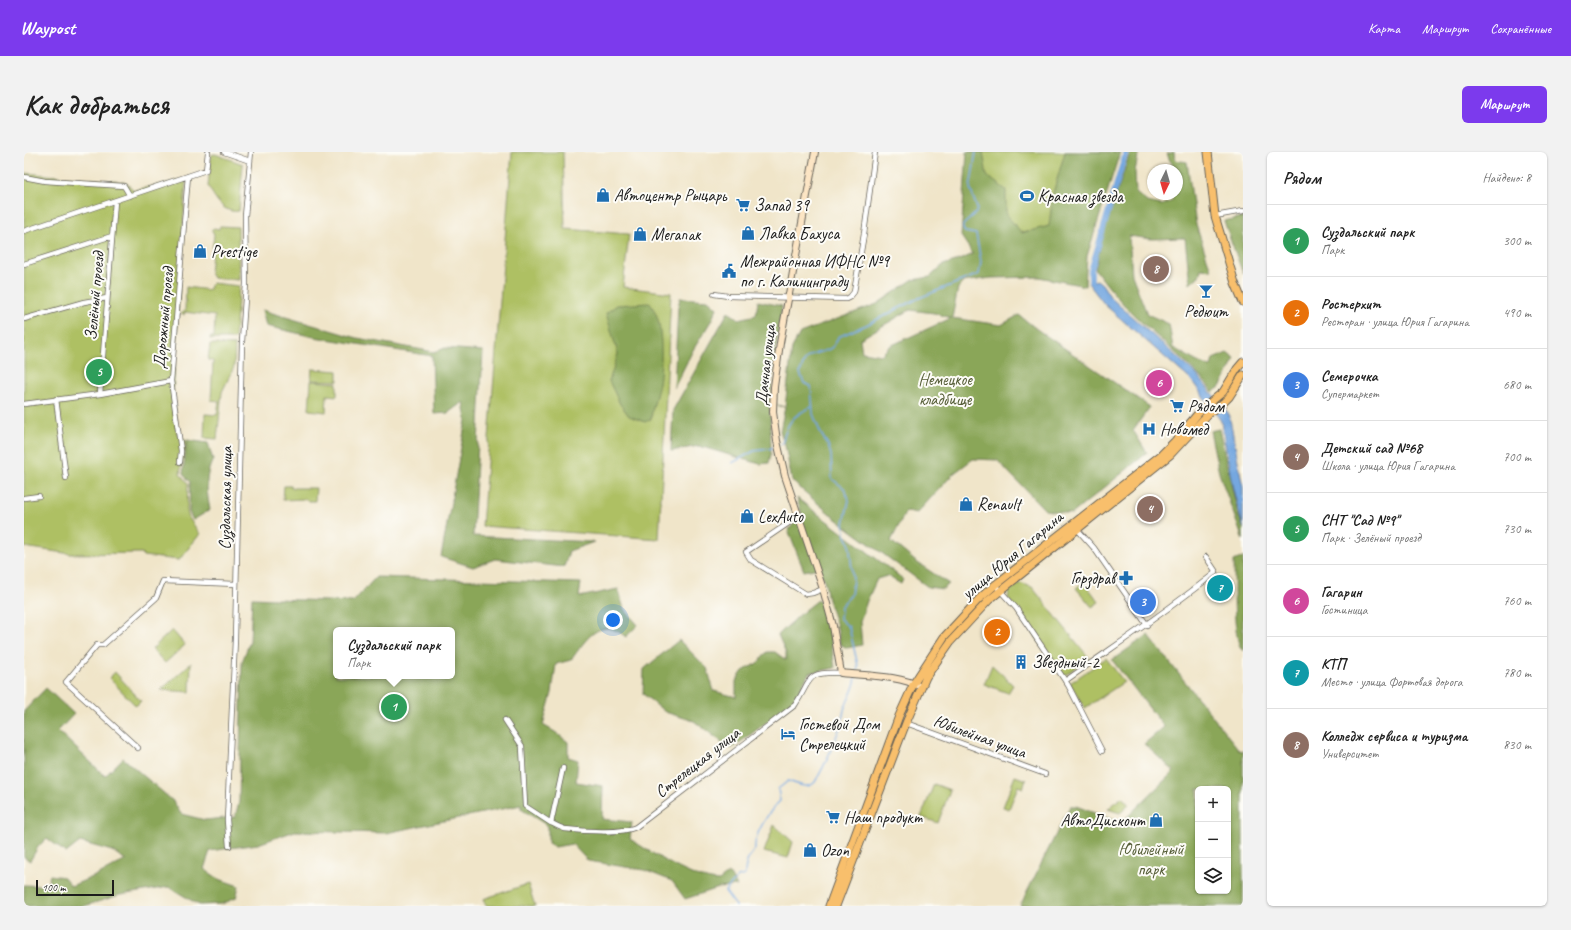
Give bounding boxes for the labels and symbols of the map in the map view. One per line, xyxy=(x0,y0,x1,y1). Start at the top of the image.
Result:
north arrow xyxy=(1147,164,1183,200)
place label: Автоцентр Рыцарь xyxy=(614,185,728,206)
place label: Красная звезда xyxy=(1038,186,1124,208)
shop icon: Автоцентр Рыцарь xyxy=(595,187,611,203)
sports icon: Красная звезда xyxy=(1019,188,1035,204)
place label: Запад 39 xyxy=(754,195,810,216)
supermarket icon: Запад 39 xyxy=(735,197,751,213)
place label: Лавка Бахуса xyxy=(759,223,841,244)
place label: Мегапак xyxy=(651,224,702,245)
shop icon: Лавка Бахуса xyxy=(740,225,756,241)
shop icon: Мегапак xyxy=(632,226,648,242)
place label: Prestige xyxy=(211,241,258,262)
shop icon: Prestige xyxy=(192,243,208,259)
street label: Зелёный проезд xyxy=(80,249,109,341)
place label: Межрайонная ИФНС №9 по г. Калининграду xyxy=(740,251,891,292)
pin: 8 xyxy=(1143,254,1169,284)
public building icon: Межрайонная ИФНС №9 по г. Калининграду xyxy=(721,263,737,279)
street label: Дорожный проезд xyxy=(149,264,179,370)
bar icon: Редюит xyxy=(1198,283,1214,299)
place label: Редюит xyxy=(1184,301,1229,322)
street label: Дачная улица xyxy=(751,322,780,407)
pin: 5 xyxy=(86,357,112,387)
pin: 6 xyxy=(1146,368,1172,398)
park label: Немецкое кладбище xyxy=(918,369,973,410)
place label: Рядом xyxy=(1188,396,1225,417)
supermarket icon: Рядом xyxy=(1169,398,1185,414)
place label: Новомед xyxy=(1160,419,1210,440)
hospital icon: Новомед xyxy=(1141,421,1157,437)
street label: Суздальская улица xyxy=(214,445,238,550)
place label: Renault xyxy=(977,494,1023,515)
pin: 4 xyxy=(1137,494,1163,524)
shop icon: Renault xyxy=(958,496,974,512)
place label: LexAuto xyxy=(758,506,804,527)
street label: улица Юрия Гагарина xyxy=(957,506,1069,605)
shop icon: LexAuto xyxy=(739,508,755,524)
place label: Горздрав xyxy=(1071,568,1118,590)
pharmacy icon: Горздрав xyxy=(1118,570,1134,586)
pin: 7 xyxy=(1207,573,1233,603)
pin: 3 xyxy=(1130,587,1156,617)
your location xyxy=(603,610,623,630)
pin: 2 xyxy=(984,617,1010,647)
place label: Звездный-2 xyxy=(1032,652,1100,674)
building icon: Звездный-2 xyxy=(1013,654,1029,670)
pin: 1 xyxy=(381,692,407,722)
street label: Юбилейная улица xyxy=(931,710,1030,763)
place label: Гостевой Дом Стрелецкий xyxy=(799,714,881,755)
street label: Стрелецкая улица xyxy=(651,722,745,802)
hotel icon: Гостевой Дом Стрелецкий xyxy=(780,726,796,742)
place label: Наш продукт xyxy=(844,807,923,828)
supermarket icon: Наш продукт xyxy=(825,809,841,825)
place label: АвтоДисконт xyxy=(1060,810,1145,831)
shop icon: АвтоДисконт xyxy=(1148,812,1164,828)
park label: Юбилейный парк xyxy=(1119,839,1184,880)
place label: Ozon xyxy=(821,840,849,861)
shop icon: Ozon xyxy=(802,842,818,858)
scale bar xyxy=(36,878,114,897)

